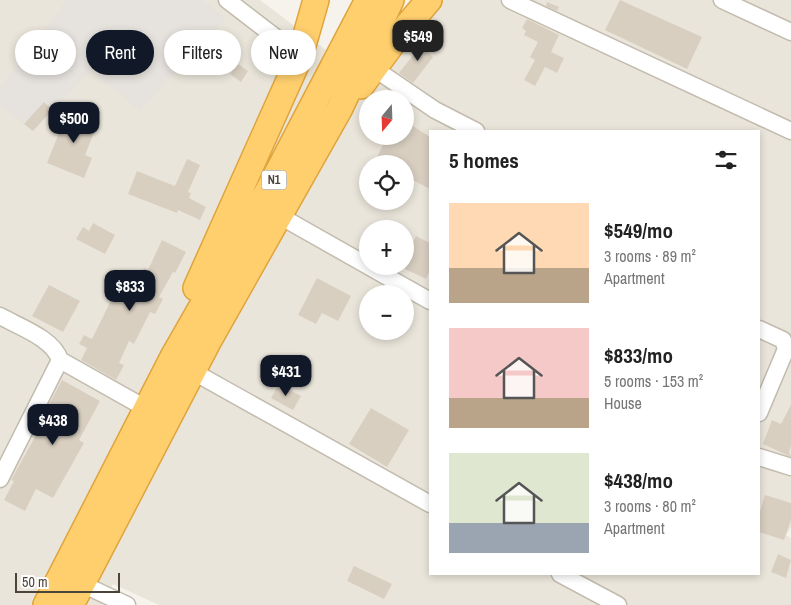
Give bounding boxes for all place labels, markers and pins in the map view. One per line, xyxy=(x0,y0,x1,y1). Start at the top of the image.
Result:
pin: $549 xyxy=(388,20,448,62)
pin: $500 xyxy=(44,102,104,144)
pin: $833 xyxy=(100,270,160,312)
pin: $431 xyxy=(256,354,316,397)
pin: $438 xyxy=(23,404,83,446)

